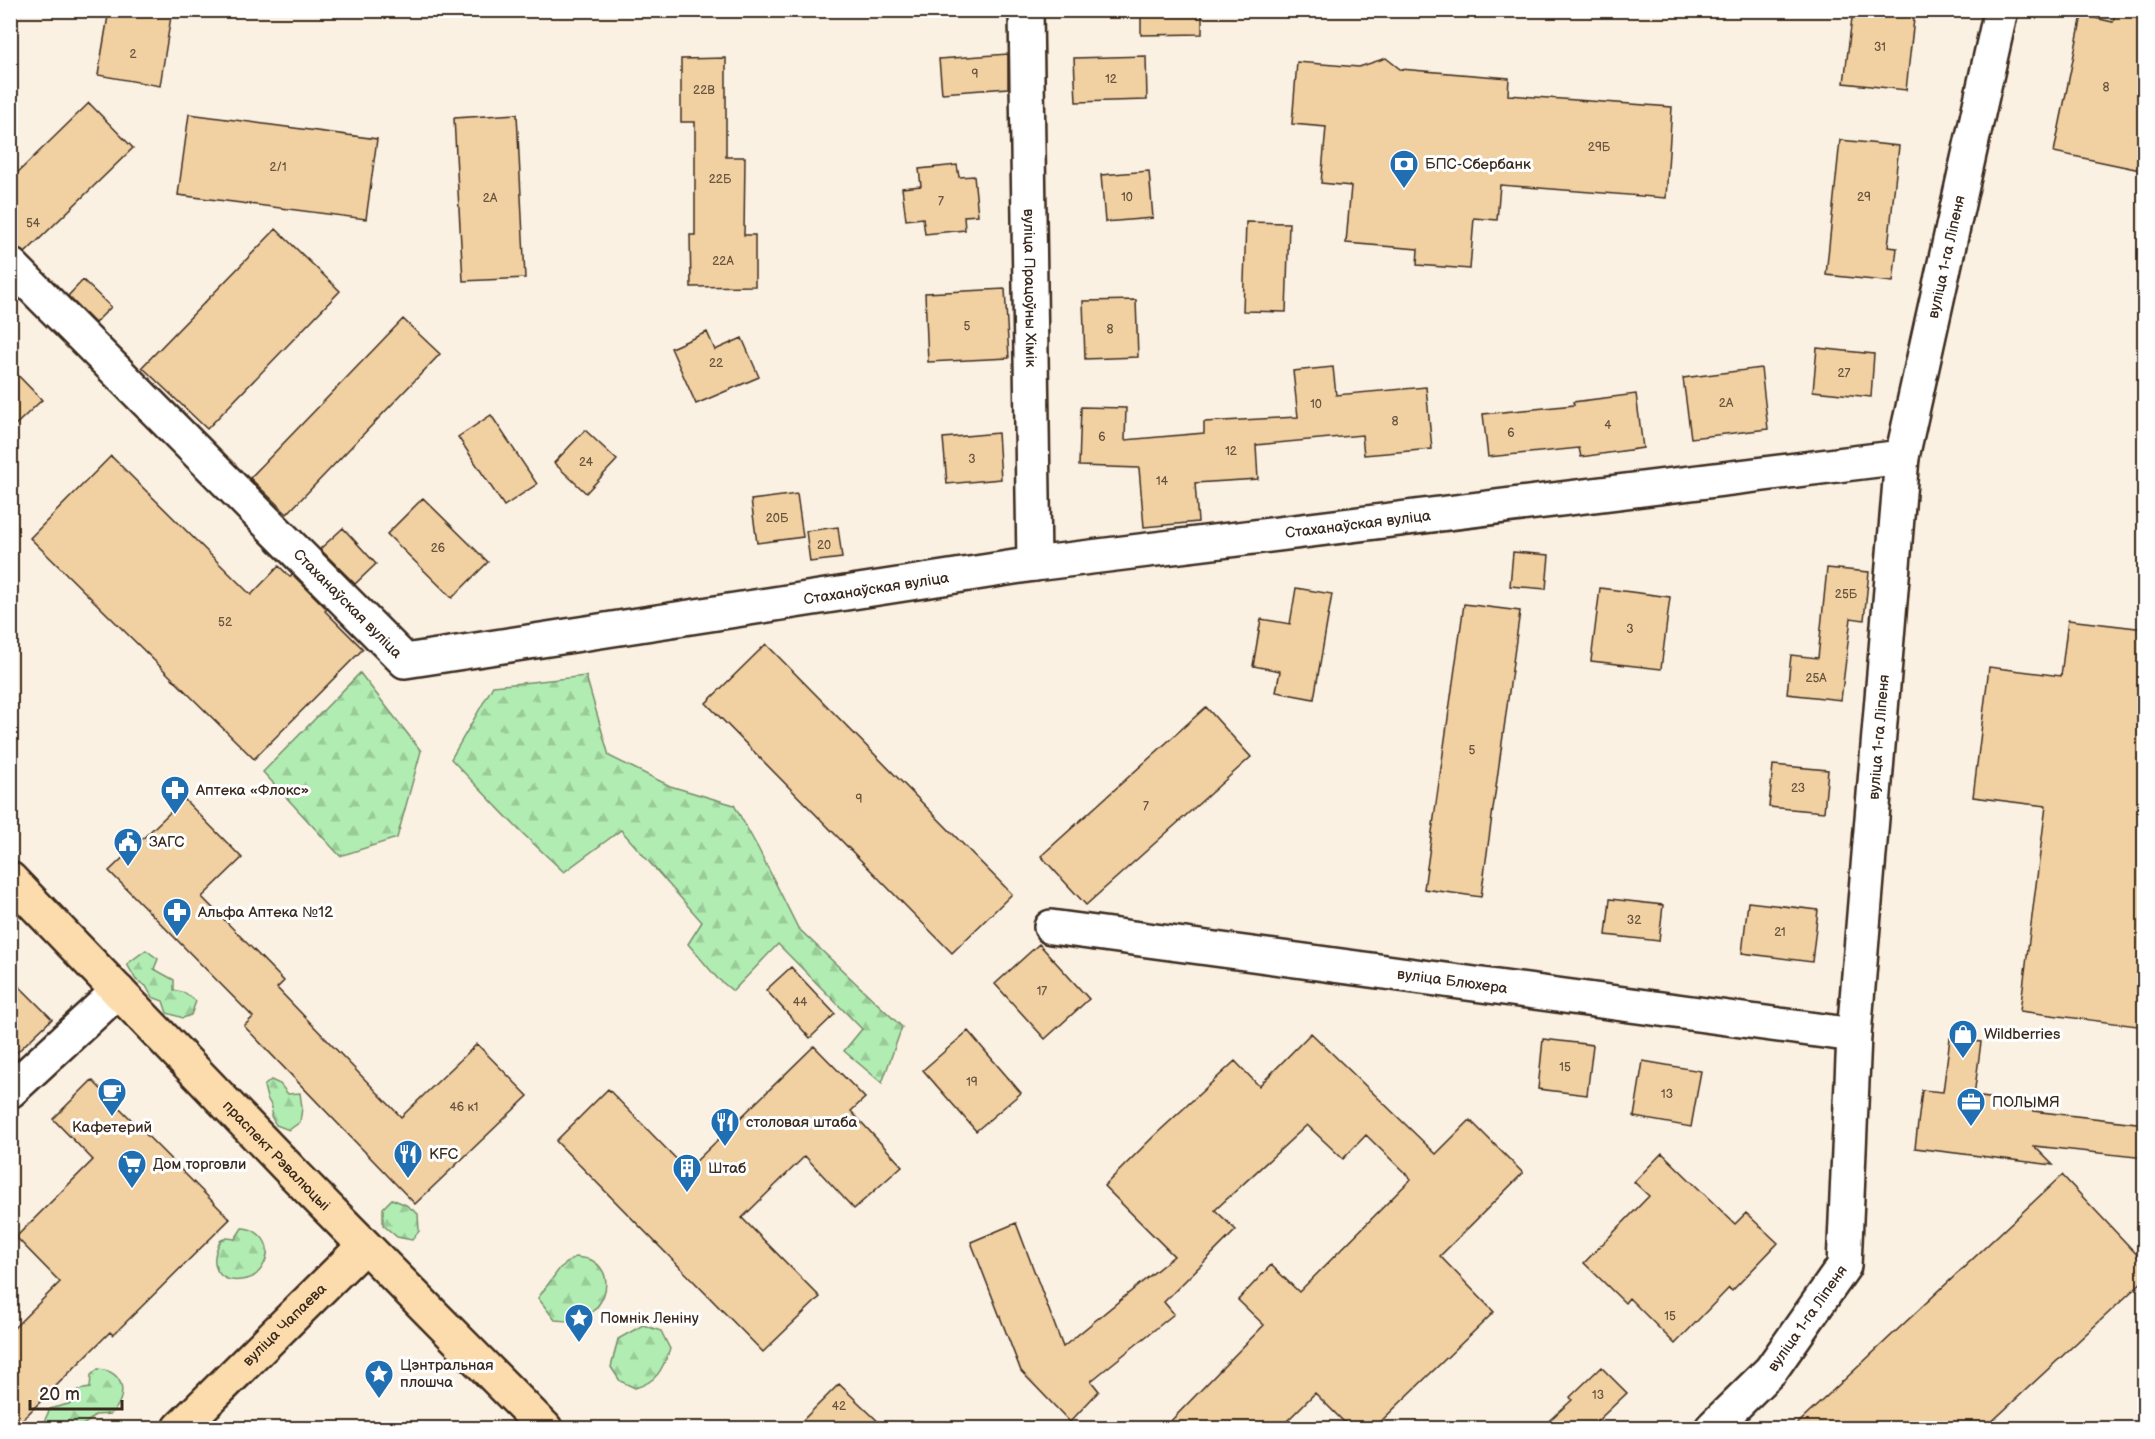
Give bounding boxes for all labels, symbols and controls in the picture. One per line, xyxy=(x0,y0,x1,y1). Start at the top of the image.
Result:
house number: 31 xyxy=(1874,40,1886,55)
house number: 2 xyxy=(129,47,137,62)
house number: 9 xyxy=(972,67,979,82)
house number: 12 xyxy=(1105,72,1117,87)
house number: 8 xyxy=(2103,80,2110,95)
house number: 22В xyxy=(693,83,715,98)
house number: 29Б xyxy=(1588,140,1611,155)
bank icon: БПС-Сбербанк xyxy=(1388,148,1420,190)
place label: БПС-Сбербанк xyxy=(1425,155,1531,174)
house number: 2/1 xyxy=(269,160,287,175)
house number: 22Б xyxy=(709,172,732,187)
house number: 10 xyxy=(1121,190,1133,205)
house number: 29 xyxy=(1857,190,1871,205)
house number: 2А xyxy=(483,191,498,206)
street label: вуліца 1-га Ліпеня xyxy=(1923,193,1969,320)
house number: 7 xyxy=(938,194,944,209)
street label: вуліца Працоўны Хімік xyxy=(1019,208,1041,367)
house number: 54 xyxy=(26,216,41,231)
house number: 22А xyxy=(712,254,734,269)
house number: 5 xyxy=(964,319,971,334)
house number: 8 xyxy=(1107,322,1114,337)
house number: 22 xyxy=(709,356,723,371)
house number: 27 xyxy=(1838,366,1851,381)
house number: 2А xyxy=(1719,396,1734,411)
house number: 10 xyxy=(1310,397,1322,412)
house number: 8 xyxy=(1392,414,1399,429)
house number: 4 xyxy=(1604,418,1612,433)
house number: 6 xyxy=(1507,426,1515,441)
house number: 6 xyxy=(1098,430,1106,445)
house number: 12 xyxy=(1225,444,1237,459)
house number: 3 xyxy=(968,452,976,467)
house number: 24 xyxy=(579,455,594,470)
house number: 14 xyxy=(1156,474,1169,489)
street label: Стаханаўская вуліца xyxy=(1284,506,1432,542)
house number: 20Б xyxy=(766,511,789,526)
house number: 20 xyxy=(817,538,831,553)
house number: 26 xyxy=(431,541,445,556)
street label: Стаханаўская вуліца xyxy=(289,545,406,662)
street label: Стаханаўская вуліца xyxy=(802,568,950,609)
house number: 25Б xyxy=(1835,587,1858,602)
house number: 52 xyxy=(218,615,232,630)
house number: 3 xyxy=(1626,622,1634,637)
house number: 25А xyxy=(1805,671,1827,686)
street label: вуліца 1-га Ліпеня xyxy=(1864,674,1893,800)
house number: 5 xyxy=(1469,743,1476,758)
pharmacy icon: Аптека «Флокс» xyxy=(159,774,191,816)
place label: Аптека «Флокс» xyxy=(195,781,309,800)
house number: 23 xyxy=(1791,781,1805,796)
house number: 9 xyxy=(856,792,863,807)
house number: 7 xyxy=(1143,799,1149,814)
public building icon: ЗАГС xyxy=(112,826,144,868)
place label: ЗАГС xyxy=(149,833,185,852)
pharmacy icon: Альфа Аптека №12 xyxy=(161,896,193,938)
place label: Альфа Аптека №12 xyxy=(197,903,333,922)
house number: 32 xyxy=(1627,913,1641,928)
house number: 21 xyxy=(1774,925,1786,940)
street label: вуліца Блюхера xyxy=(1396,964,1509,998)
house number: 17 xyxy=(1037,984,1047,999)
house number: 44 xyxy=(793,995,808,1010)
shop icon: Wildberries xyxy=(1947,1018,1979,1060)
place label: Wildberries xyxy=(1984,1025,2061,1044)
house number: 15 xyxy=(1559,1060,1571,1075)
house number: 19 xyxy=(966,1075,978,1090)
cafe icon: Кафетерий xyxy=(96,1076,128,1118)
office icon: ПОЛЫМЯ xyxy=(1955,1086,1987,1128)
house number: 13 xyxy=(1661,1087,1673,1102)
place label: ПОЛЫМЯ xyxy=(1992,1093,2060,1112)
street label: праспект Рэвалюцыі xyxy=(219,1096,334,1215)
house number: 46 к1 xyxy=(450,1100,478,1115)
restaurant icon: столовая штаба xyxy=(709,1106,741,1148)
place label: столовая штаба xyxy=(746,1113,857,1132)
place label: Кафетерий xyxy=(72,1118,152,1137)
restaurant icon: KFC xyxy=(392,1138,424,1180)
place label: KFC xyxy=(429,1145,459,1164)
supermarket icon: Дом торговли xyxy=(116,1148,148,1190)
building icon: Штаб xyxy=(671,1152,703,1194)
place label: Дом торговли xyxy=(153,1155,246,1174)
place label: Штаб xyxy=(708,1159,746,1178)
street label: вуліца 1-га Ліпеня xyxy=(1763,1261,1851,1375)
street label: вуліца Чапаева xyxy=(239,1279,330,1370)
place icon: Помнік Леніну xyxy=(563,1302,595,1344)
place label: Помнік Леніну xyxy=(600,1309,699,1328)
house number: 15 xyxy=(1664,1309,1676,1324)
place label: Цэнтральная плошча xyxy=(400,1356,494,1392)
place icon: Цэнтральная плошча xyxy=(363,1358,395,1400)
scale bar xyxy=(30,1373,122,1411)
text: 20 m xyxy=(39,1384,80,1405)
house number: 13 xyxy=(1592,1388,1604,1403)
house number: 42 xyxy=(832,1399,846,1414)

